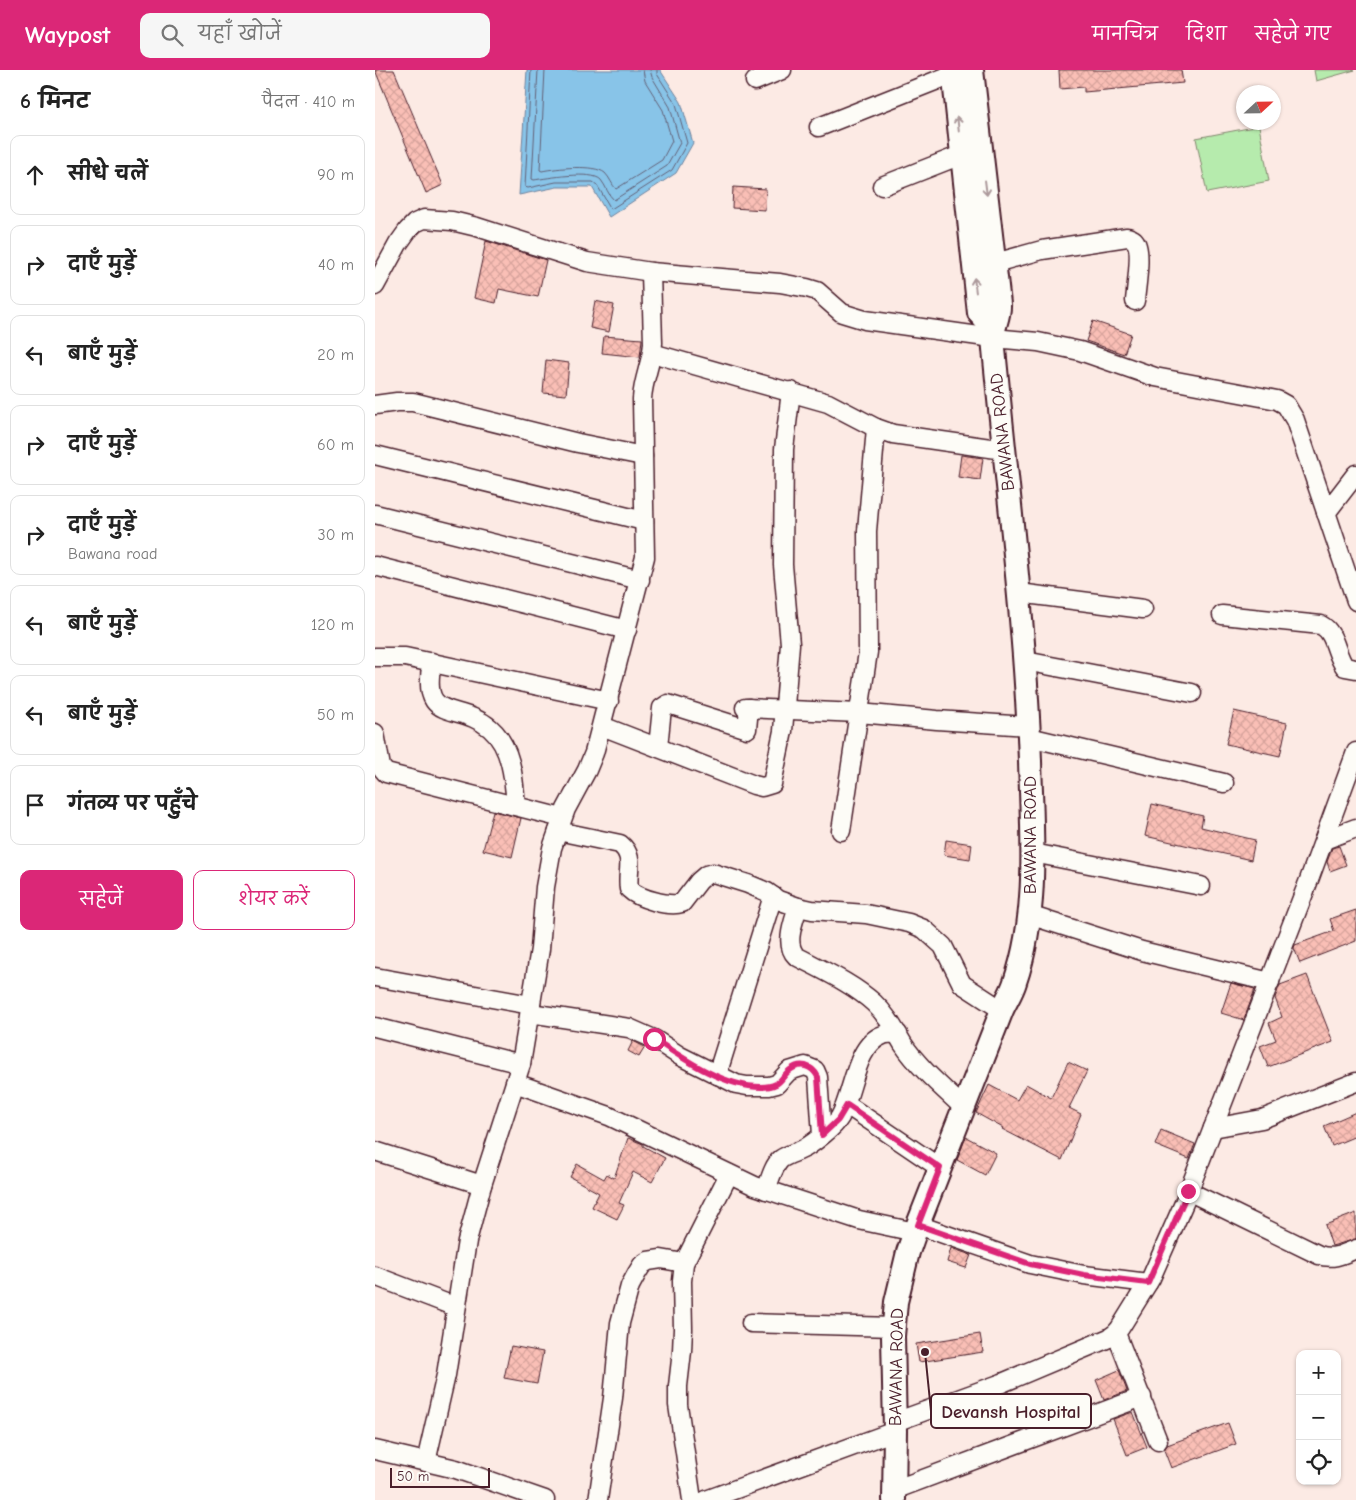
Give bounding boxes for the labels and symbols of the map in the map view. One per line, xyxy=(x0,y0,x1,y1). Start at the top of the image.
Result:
north arrow xyxy=(1236,85,1281,130)
one-way arrow xyxy=(953,116,963,132)
one-way arrow xyxy=(981,180,991,196)
one-way arrow xyxy=(970,278,980,294)
street label: BAWANA ROAD xyxy=(986,372,1019,492)
street label: BAWANA ROAD xyxy=(1020,776,1041,894)
route start xyxy=(643,1028,666,1051)
route end xyxy=(1177,1180,1200,1203)
street label: BAWANA ROAD xyxy=(885,1308,908,1426)
callout: Devansh Hospital xyxy=(931,1394,1091,1428)
text: Devansh Hospital xyxy=(941,1401,1081,1423)
scale bar xyxy=(390,1465,490,1488)

